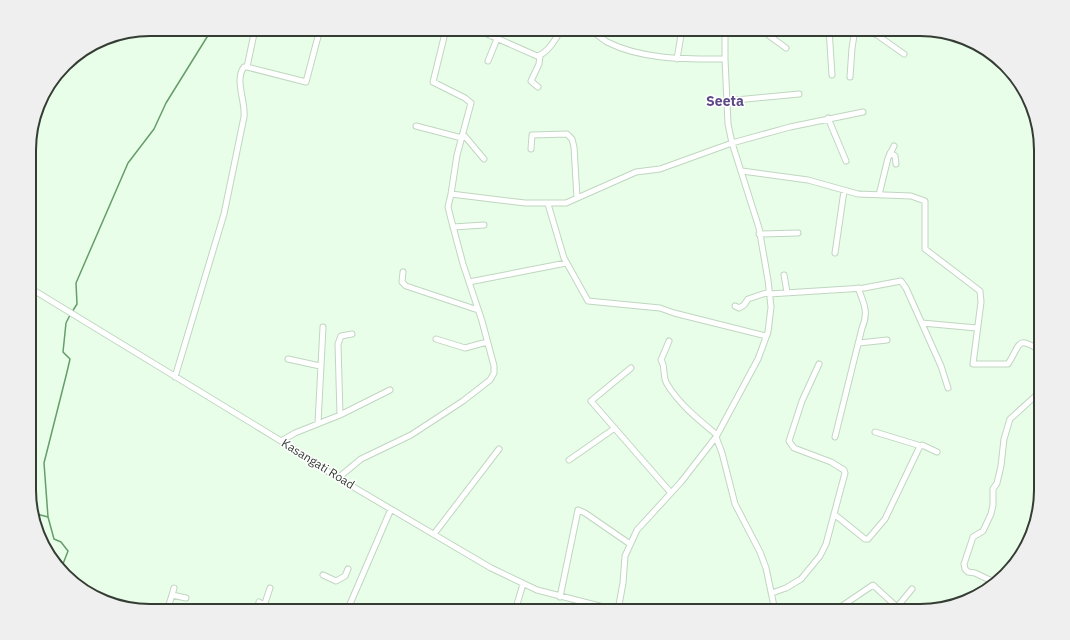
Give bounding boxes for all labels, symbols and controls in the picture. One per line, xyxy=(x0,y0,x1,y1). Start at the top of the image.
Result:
district label: Seeta xyxy=(706,92,744,110)
street label: Kasangati Road xyxy=(279,435,358,492)

